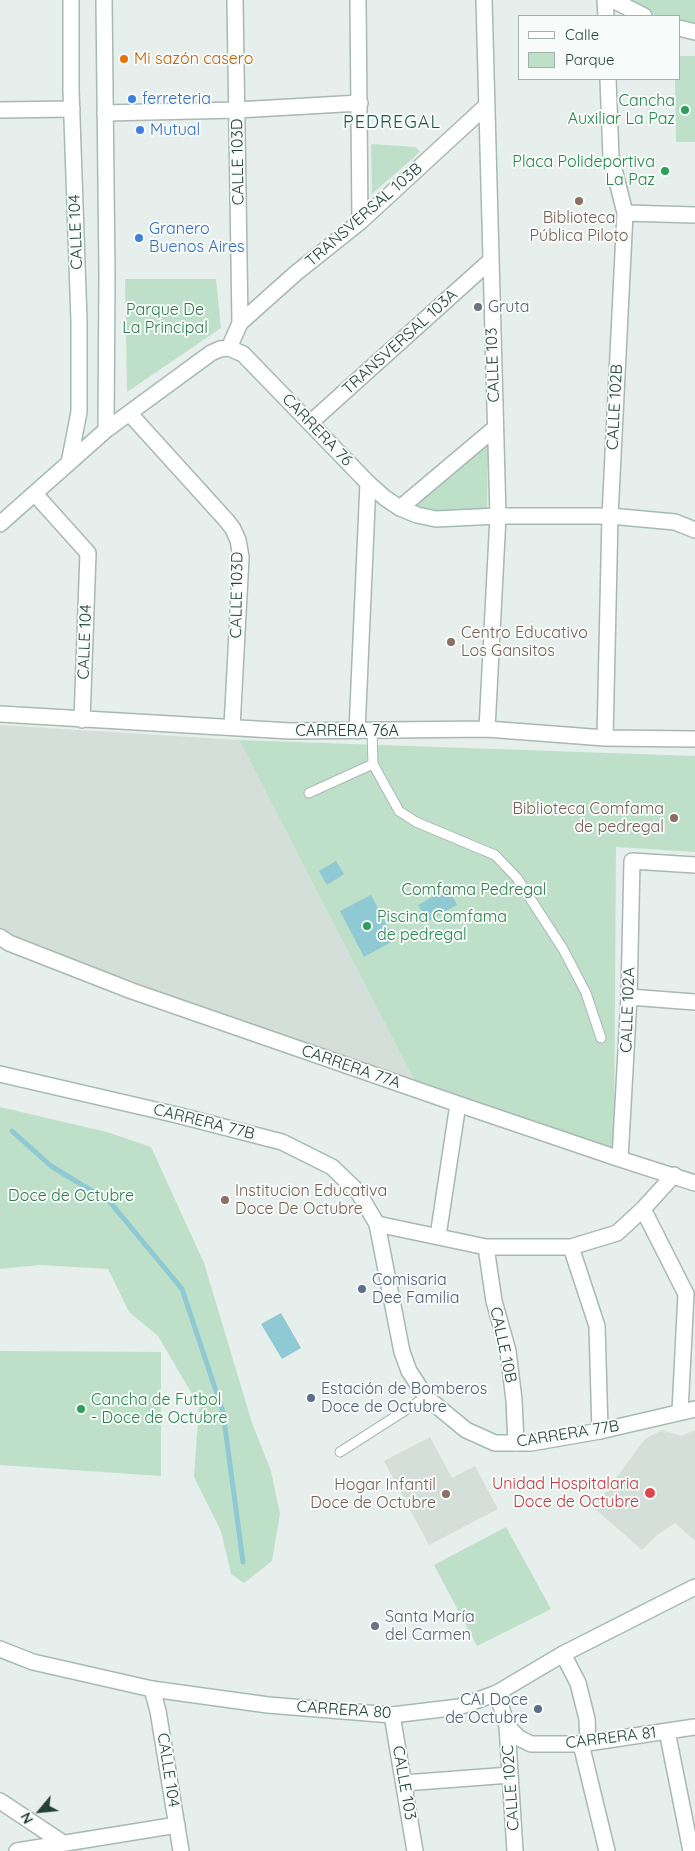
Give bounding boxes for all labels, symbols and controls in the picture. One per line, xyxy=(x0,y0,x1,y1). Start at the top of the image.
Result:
legend xyxy=(518,15,680,80)
text: Calle xyxy=(565,25,599,44)
place label: Mi sazón casero xyxy=(134,49,253,69)
text: Parque xyxy=(565,50,615,69)
marker: Mi sazón casero xyxy=(118,53,130,65)
place label: ferreteria xyxy=(142,89,211,109)
place label: Cancha Auxiliar La Paz xyxy=(568,91,675,129)
marker: ferreteria xyxy=(126,93,138,105)
marker: Cancha Auxiliar La Paz xyxy=(679,104,691,116)
district label: PEDREGAL xyxy=(342,112,442,134)
street label: CALLE 103D xyxy=(228,119,248,205)
place label: Mutual xyxy=(150,120,200,140)
marker: Mutual xyxy=(134,124,146,136)
place label: Placa Polideportiva La Paz xyxy=(512,152,655,190)
street label: TRANSVERSAL 103B xyxy=(302,159,426,271)
marker: Placa Polideportiva La Paz xyxy=(659,165,671,177)
street label: CALLE 104 xyxy=(65,194,87,270)
marker: Biblioteca Pública Piloto xyxy=(573,195,585,207)
place label: Biblioteca Pública Piloto xyxy=(530,208,628,246)
place label: Granero Buenos Aires xyxy=(149,219,244,257)
marker: Granero Buenos Aires xyxy=(133,232,145,244)
street label: TRANSVERSAL 103A xyxy=(339,285,461,399)
place label: Gruta xyxy=(488,297,530,317)
park label: Parque De La Principal xyxy=(122,300,208,338)
marker: Gruta xyxy=(472,301,484,313)
street label: CALLE 103 xyxy=(482,327,504,403)
street label: CALLE 102B xyxy=(603,364,627,450)
street label: CARRERA 76 xyxy=(278,390,356,470)
street label: CALLE 103D xyxy=(227,552,247,638)
street label: CALLE 104 xyxy=(74,604,96,680)
place label: Centro Educativo Los Gansitos xyxy=(461,623,588,661)
marker: Centro Educativo Los Gansitos xyxy=(445,636,457,648)
street label: CARRERA 76A xyxy=(295,721,399,741)
place label: Biblioteca Comfama de pedregal xyxy=(513,799,664,837)
marker: Biblioteca Comfama de pedregal xyxy=(668,812,680,824)
park label: Comfama Pedregal xyxy=(402,880,546,900)
place label: Piscina Comfama de pedregal xyxy=(377,907,507,945)
marker: Piscina Comfama de pedregal xyxy=(361,920,373,932)
street label: CALLE 102A xyxy=(617,967,639,1053)
street label: CARRERA 77A xyxy=(299,1041,403,1093)
street label: CARRERA 77B xyxy=(151,1100,257,1144)
place label: Institucion Educativa Doce De Octubre xyxy=(235,1181,387,1219)
park label: Doce de Octubre xyxy=(8,1186,134,1206)
marker: Institucion Educativa Doce De Octubre xyxy=(219,1194,231,1206)
place label: Comisaria Dee Familia xyxy=(372,1270,459,1308)
marker: Comisaria Dee Familia xyxy=(356,1283,368,1295)
street label: CALLE 10B xyxy=(486,1305,520,1385)
place label: Estación de Bomberos Doce de Octubre xyxy=(321,1379,487,1417)
place label: Cancha de Futbol - Doce de Octubre xyxy=(91,1390,227,1428)
marker: Estación de Bomberos Doce de Octubre xyxy=(305,1392,317,1404)
marker: Cancha de Futbol - Doce de Octubre xyxy=(75,1403,87,1415)
street label: CARRERA 77B xyxy=(515,1416,621,1452)
place label: Unidad Hospitalaria Doce de Octubre xyxy=(492,1474,639,1512)
place label: Hogar Infantil Doce de Octubre xyxy=(310,1475,436,1513)
marker: Unidad Hospitalaria Doce de Octubre xyxy=(643,1486,657,1500)
marker: Hogar Infantil Doce de Octubre xyxy=(440,1488,452,1500)
place label: Santa María del Carmen xyxy=(385,1607,475,1645)
marker: Santa María del Carmen xyxy=(369,1620,381,1632)
place label: CAI Doce de Octubre xyxy=(445,1690,528,1728)
street label: CARRERA 80 xyxy=(296,1697,392,1723)
marker: CAI Doce de Octubre xyxy=(532,1703,544,1715)
street label: CARRERA 81 xyxy=(565,1723,657,1753)
street label: CALLE 104 xyxy=(153,1731,183,1809)
street label: CALLE 103 xyxy=(388,1744,420,1822)
street label: CALLE 102C xyxy=(498,1744,524,1832)
north arrow xyxy=(15,1786,65,1836)
text: N xyxy=(16,1809,37,1827)

